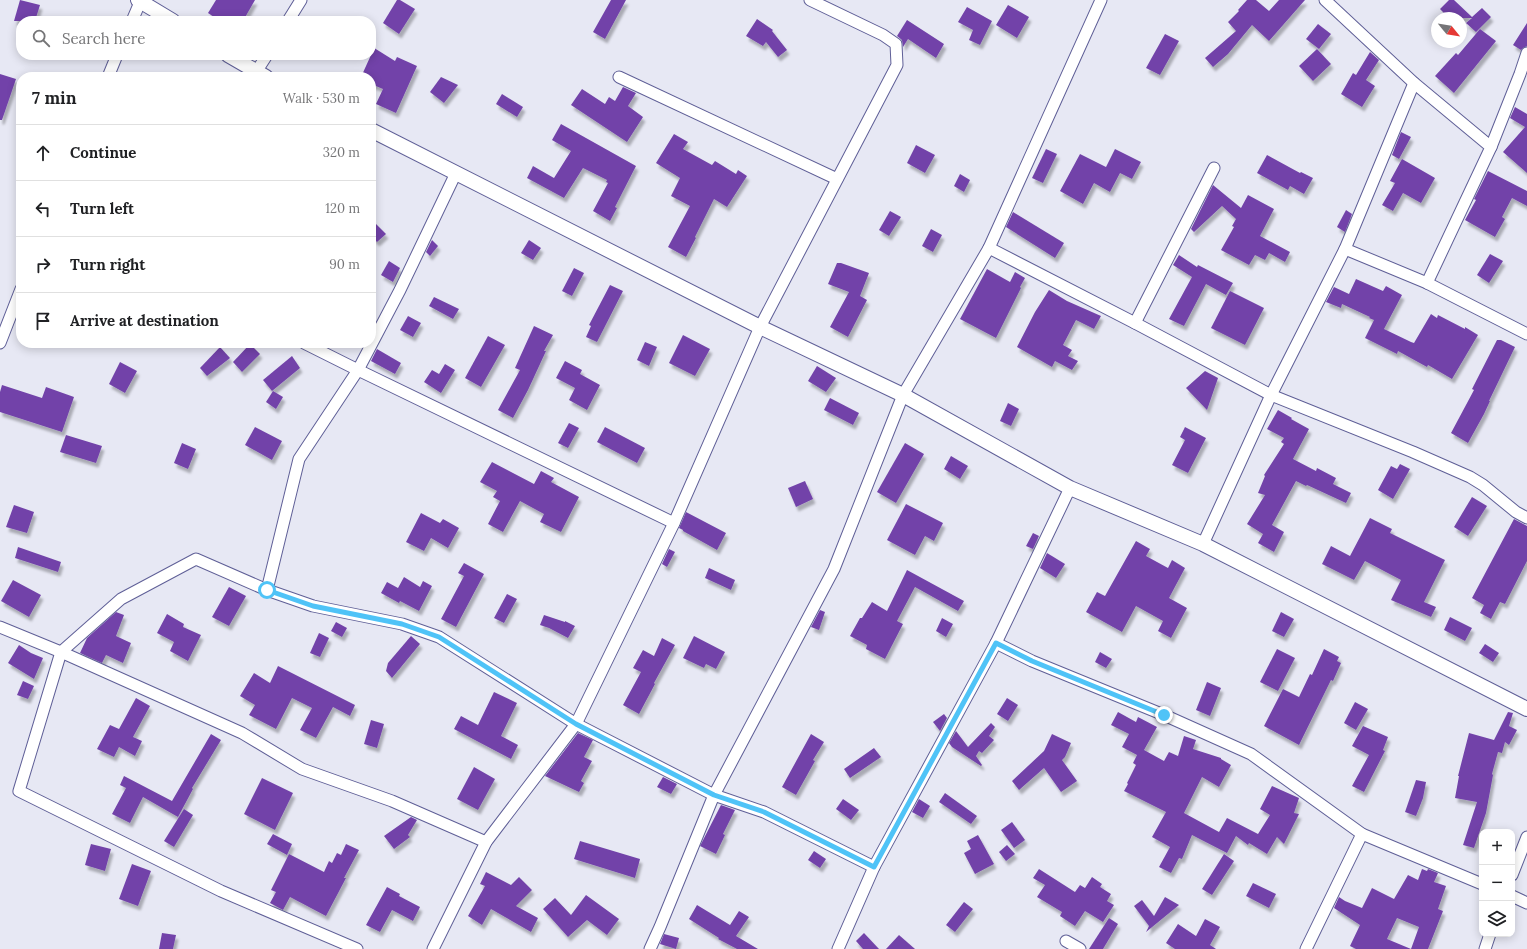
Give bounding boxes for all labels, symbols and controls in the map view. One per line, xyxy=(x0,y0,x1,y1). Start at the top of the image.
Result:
north arrow xyxy=(1431,12,1467,48)
search box xyxy=(16,16,376,60)
icon: search xyxy=(30,27,52,49)
text: Search here xyxy=(62,29,145,48)
text: 7 min xyxy=(32,87,77,109)
text: Walk · 530 m xyxy=(283,90,360,107)
icon: ahead xyxy=(32,142,54,164)
text: Continue xyxy=(70,143,136,162)
text: 320 m xyxy=(323,144,360,161)
icon: left xyxy=(32,198,54,220)
text: Turn left xyxy=(70,199,134,218)
text: 120 m xyxy=(325,200,360,217)
icon: right xyxy=(32,254,54,276)
text: Turn right xyxy=(70,255,146,274)
text: 90 m xyxy=(329,256,360,273)
icon: arrive xyxy=(32,310,54,332)
text: Arrive at destination xyxy=(70,311,219,330)
route start xyxy=(258,581,276,599)
route end xyxy=(1155,706,1173,724)
map controls xyxy=(1479,829,1515,937)
button: + xyxy=(1479,829,1515,865)
button: − xyxy=(1479,865,1515,901)
button: layers xyxy=(1479,901,1515,937)

